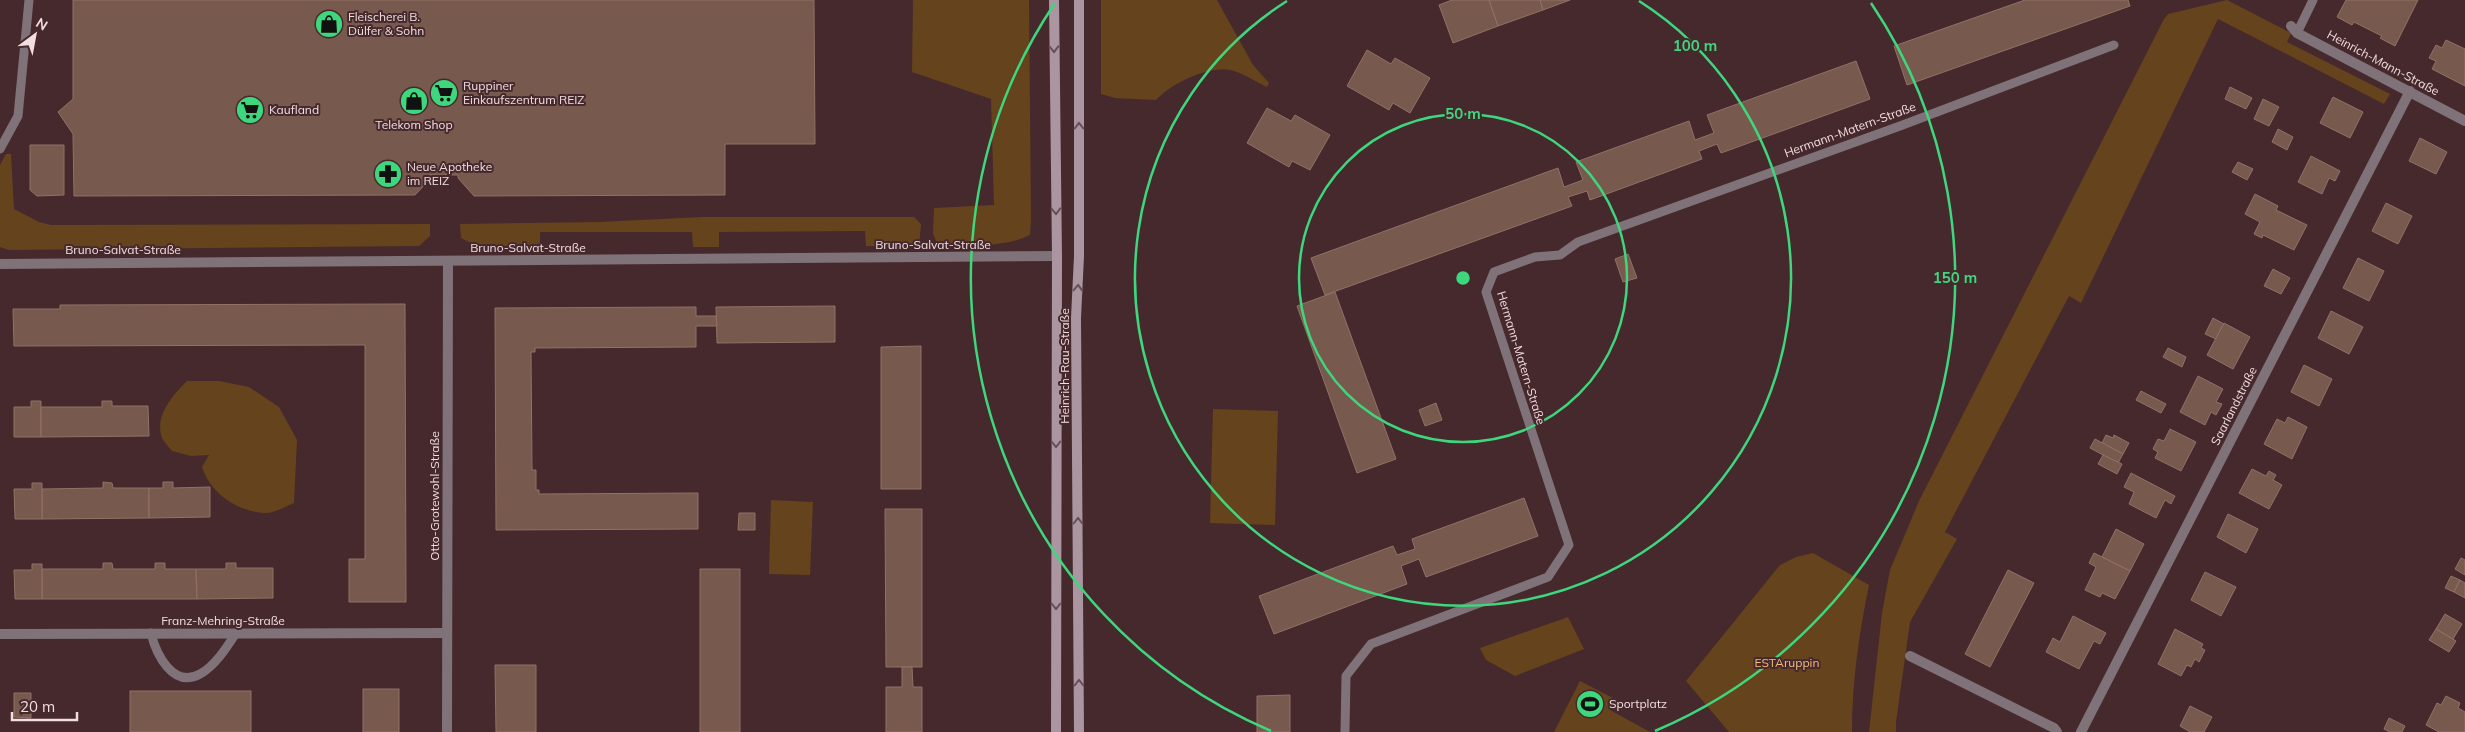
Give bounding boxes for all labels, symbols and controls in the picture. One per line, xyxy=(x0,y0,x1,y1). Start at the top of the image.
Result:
shop icon: Fleischerei B. Dülfer & Sohn xyxy=(314,9,344,39)
place label: Fleischerei B. Dülfer & Sohn xyxy=(348,9,424,38)
north arrow xyxy=(10,10,60,60)
text: N xyxy=(33,14,51,34)
street label: Heinrich-Mann-Straße xyxy=(2325,27,2442,98)
text: 100 m xyxy=(1673,36,1717,55)
one-way arrow xyxy=(1049,45,1059,53)
supermarket icon: Ruppiner Einkaufszentrum REIZ xyxy=(429,78,459,108)
place label: Ruppiner Einkaufszentrum REIZ xyxy=(463,78,585,107)
shop icon: Telekom Shop xyxy=(399,86,429,116)
supermarket icon: Kaufland xyxy=(235,95,265,125)
street label: Hermann-Matern-Straße xyxy=(1782,99,1918,160)
place label: Kaufland xyxy=(269,102,319,117)
text: 50 m xyxy=(1445,104,1481,123)
place label: Telekom Shop xyxy=(375,117,453,132)
one-way arrow xyxy=(1074,122,1084,130)
pharmacy icon: Neue Apotheke im REIZ xyxy=(373,159,403,189)
place label: Neue Apotheke im REIZ xyxy=(407,159,492,188)
one-way arrow xyxy=(1051,208,1061,215)
street label: Bruno-Salvat-Straße xyxy=(875,237,991,252)
street label: Bruno-Salvat-Straße xyxy=(470,240,586,255)
street label: Bruno-Salvat-Straße xyxy=(65,242,181,257)
text: 150 m xyxy=(1933,268,1977,287)
centre of rings xyxy=(1454,269,1472,287)
one-way arrow xyxy=(1072,284,1083,292)
street label: Hermann-Matern-Straße xyxy=(1494,289,1549,426)
street label: Heinrich-Rau-Straße xyxy=(1057,308,1072,424)
street label: Saarlandstraße xyxy=(2207,364,2260,448)
street label: Otto-Grotewohl-Straße xyxy=(427,431,442,561)
one-way arrow xyxy=(1051,440,1061,448)
one-way arrow xyxy=(1073,517,1083,524)
one-way arrow xyxy=(1051,602,1061,610)
street label: Franz-Mehring-Straße xyxy=(161,613,285,628)
park label: ESTAruppin xyxy=(1755,655,1819,670)
one-way arrow xyxy=(1074,679,1084,687)
sports icon: Sportplatz xyxy=(1575,689,1605,719)
scale bar xyxy=(12,690,78,722)
place label: Sportplatz xyxy=(1609,696,1667,711)
text: 20 m xyxy=(20,697,55,716)

